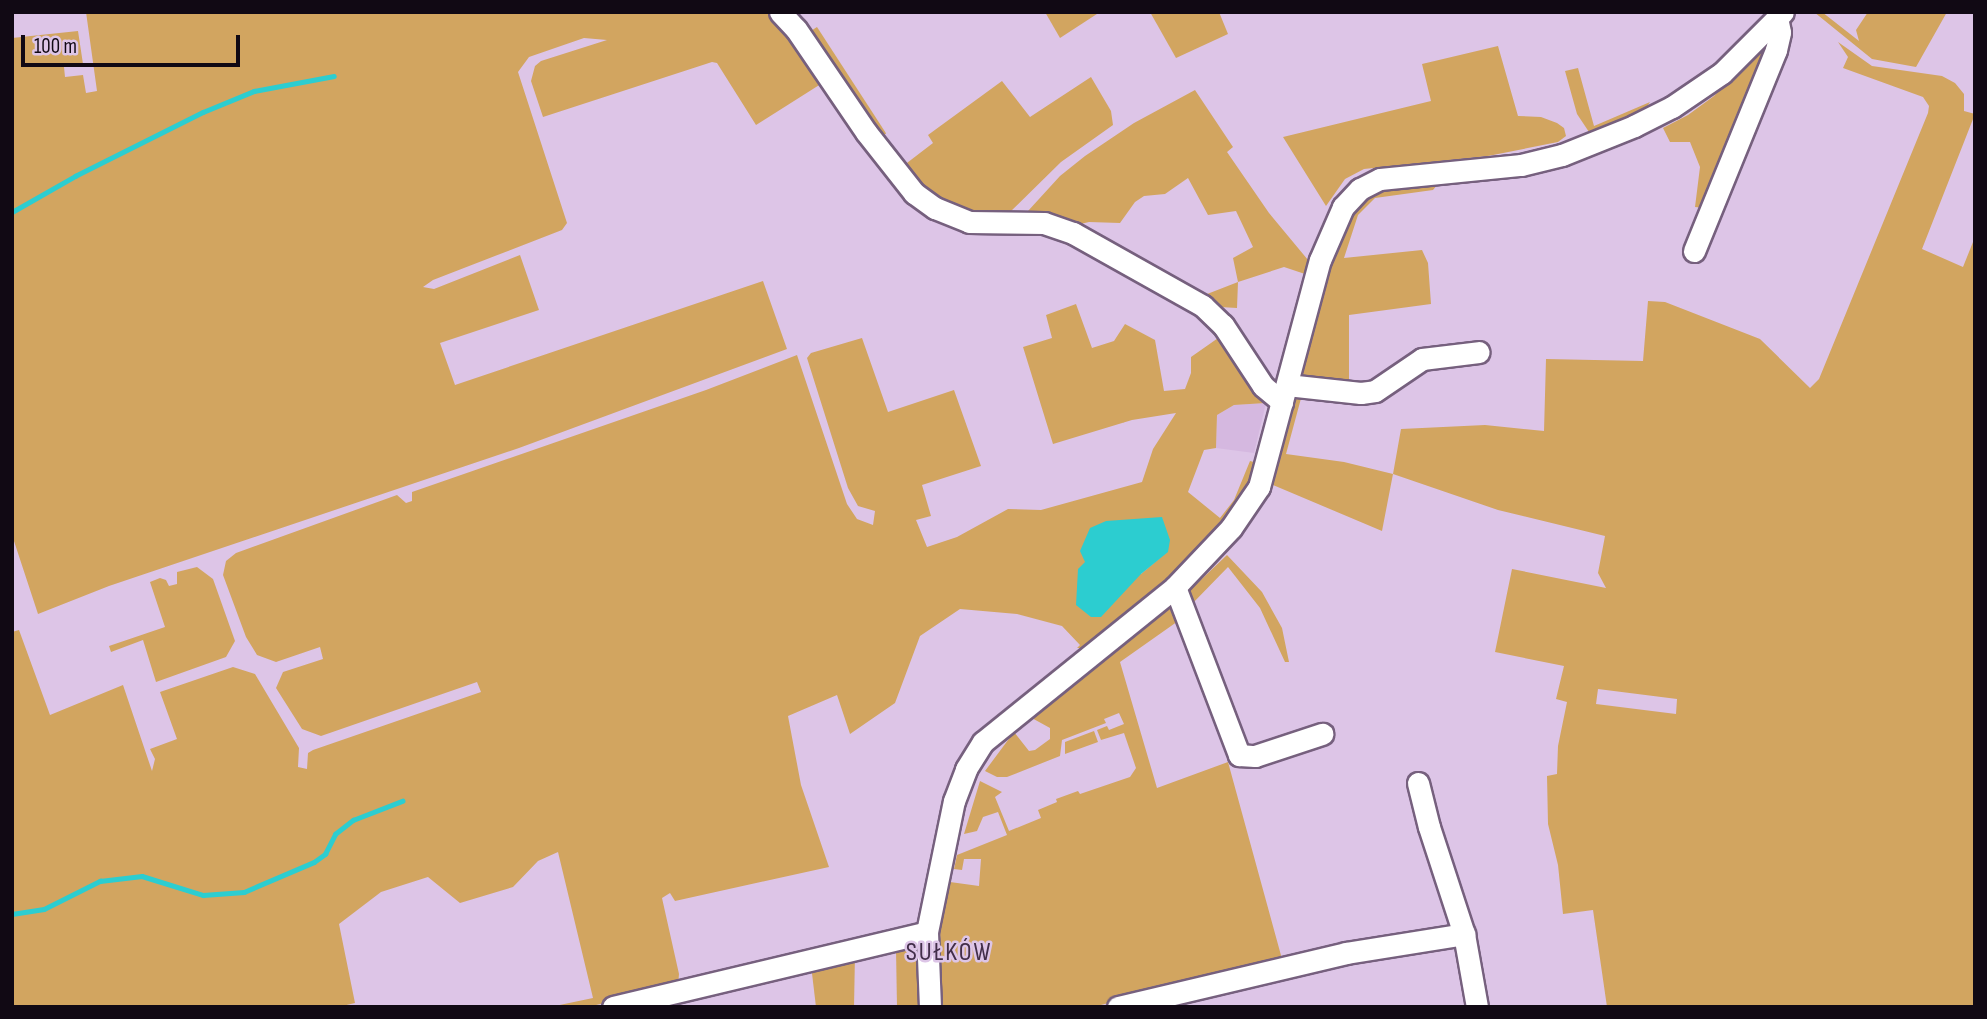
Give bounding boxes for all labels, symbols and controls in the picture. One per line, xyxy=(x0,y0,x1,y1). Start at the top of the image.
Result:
scale bar xyxy=(24,21,243,65)
text: 100 m xyxy=(34,34,77,59)
district label: SUŁKÓW xyxy=(906,937,992,969)

